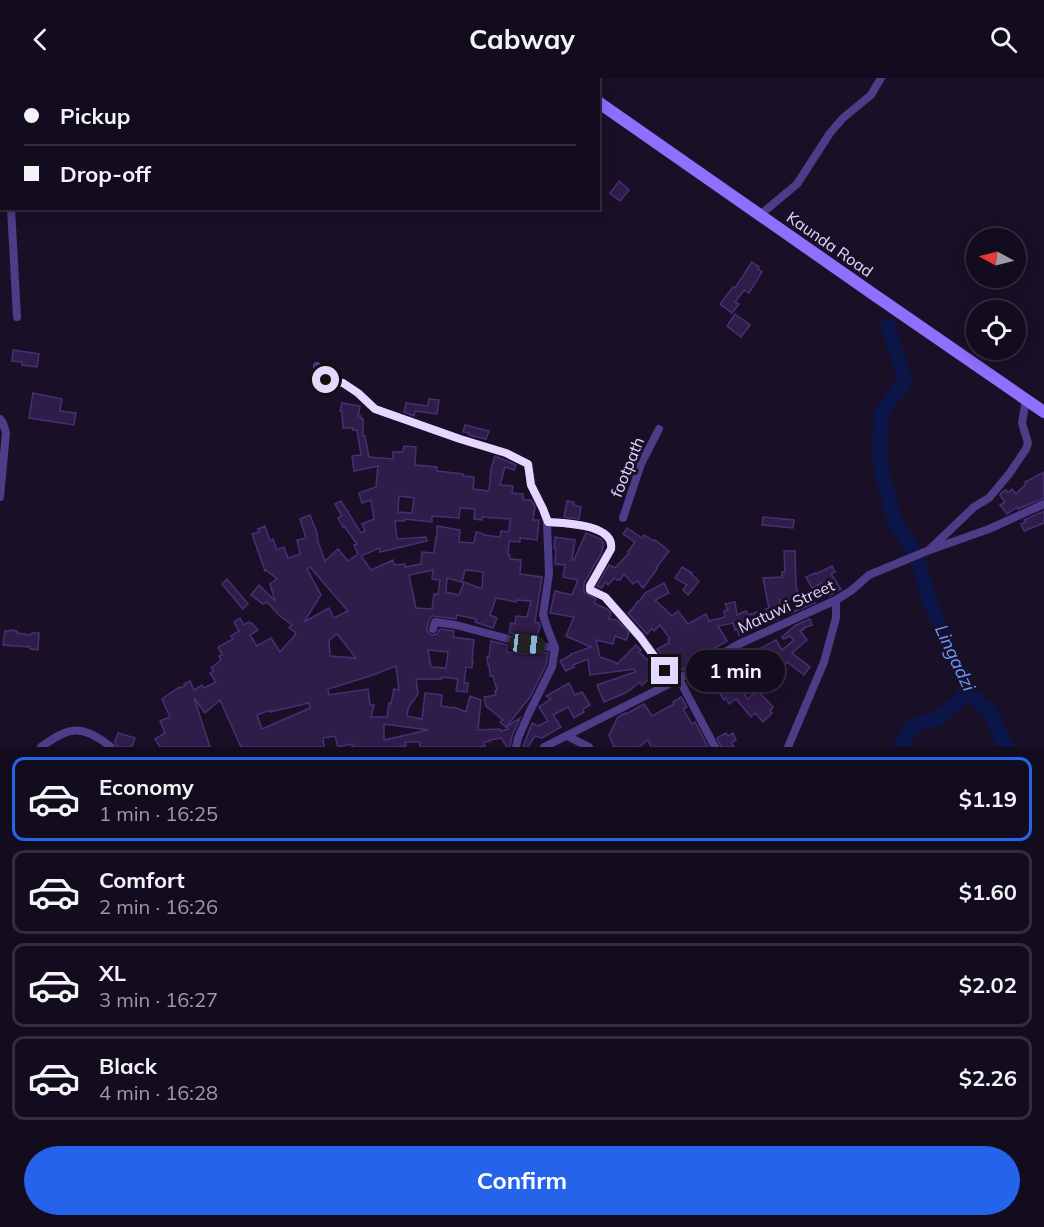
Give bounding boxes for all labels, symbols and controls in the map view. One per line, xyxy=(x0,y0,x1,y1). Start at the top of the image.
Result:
text: Cabway xyxy=(469,22,575,56)
icon: back xyxy=(24,23,57,56)
icon: search xyxy=(987,23,1020,56)
text: Pickup xyxy=(60,102,130,130)
text: Drop-off xyxy=(60,160,151,188)
street label: Kaunda Road xyxy=(783,207,877,281)
north arrow xyxy=(966,228,1026,288)
map controls xyxy=(966,228,1026,360)
button: locate xyxy=(966,300,1026,360)
route start xyxy=(312,366,339,393)
street label: footpath xyxy=(606,434,648,500)
street label: Matuwi Street xyxy=(735,575,838,637)
water label: Lingadzi xyxy=(930,621,981,695)
car xyxy=(508,633,546,655)
callout: 1 min xyxy=(686,650,785,692)
route end xyxy=(651,657,678,684)
text: 1 min xyxy=(709,658,762,683)
icon: car xyxy=(27,772,81,826)
text: Economy xyxy=(99,773,194,801)
text: $1.19 xyxy=(959,785,1017,813)
text: 1 min · 16:25 xyxy=(99,801,218,826)
icon: car xyxy=(27,865,81,919)
text: Comfort xyxy=(99,866,185,894)
text: $1.60 xyxy=(959,878,1017,906)
text: 2 min · 16:26 xyxy=(99,894,218,919)
icon: car xyxy=(27,958,81,1012)
text: XL xyxy=(99,959,126,987)
text: $2.02 xyxy=(959,971,1017,999)
text: 3 min · 16:27 xyxy=(99,987,218,1012)
icon: car xyxy=(27,1051,81,1105)
text: Black xyxy=(99,1052,157,1080)
text: $2.26 xyxy=(959,1064,1017,1092)
text: 4 min · 16:28 xyxy=(99,1080,218,1105)
button: Confirm xyxy=(24,1146,1020,1215)

